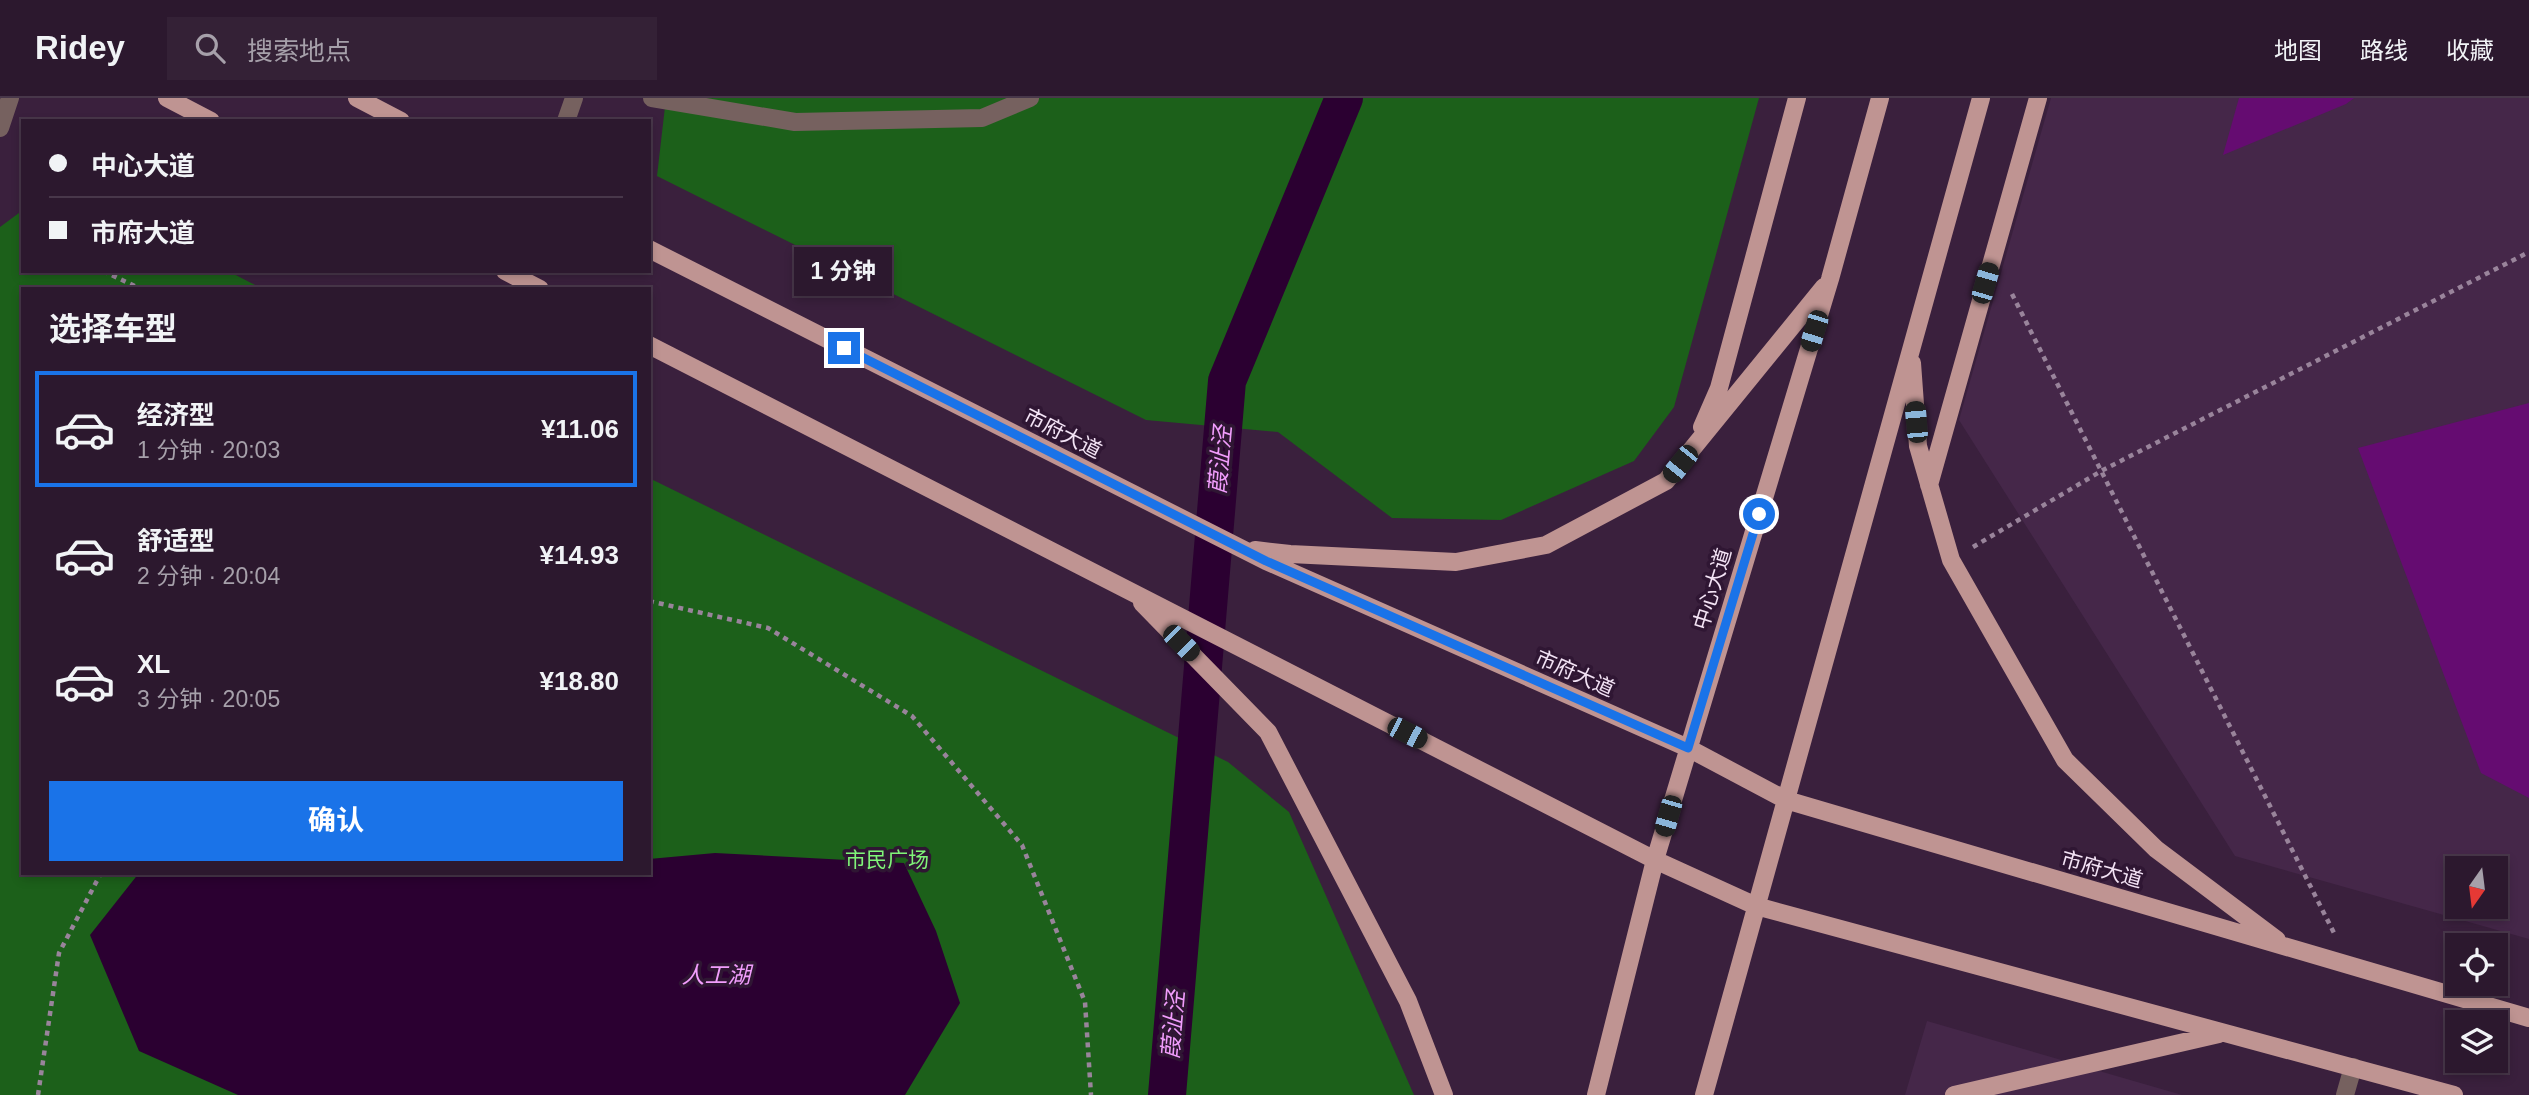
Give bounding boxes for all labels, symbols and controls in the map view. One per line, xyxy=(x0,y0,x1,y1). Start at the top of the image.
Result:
search box xyxy=(167,17,657,80)
text: Ridey xyxy=(35,29,125,66)
icon: search xyxy=(191,29,229,67)
text: 搜索地点 xyxy=(247,36,351,66)
text: 地图 xyxy=(2274,37,2322,64)
text: 路线 xyxy=(2360,37,2408,64)
text: 收藏 xyxy=(2446,37,2494,64)
text: 中心大道 xyxy=(91,151,195,181)
text: 市府大道 xyxy=(91,218,195,248)
callout: 1 分钟 xyxy=(795,246,893,296)
text: 1 分钟 xyxy=(810,258,876,284)
car xyxy=(1970,260,2001,306)
car xyxy=(1798,308,1831,354)
text: 选择车型 xyxy=(49,311,177,347)
route end xyxy=(828,332,860,364)
icon: car xyxy=(53,398,116,461)
text: 经济型 xyxy=(137,400,215,430)
car xyxy=(1904,400,1929,444)
street label: 市府大道 xyxy=(1020,404,1106,462)
text: ¥11.06 xyxy=(541,414,619,444)
water label: 葭沚泾 xyxy=(1204,423,1236,496)
text: 1 分钟 · 20:03 xyxy=(137,437,280,463)
car xyxy=(1659,441,1702,487)
route start xyxy=(1743,498,1775,530)
icon: car xyxy=(53,524,116,587)
text: 舒适型 xyxy=(137,526,215,556)
text: ¥14.93 xyxy=(539,540,619,570)
street label: 中心大道 xyxy=(1689,545,1735,633)
text: 2 分钟 · 20:04 xyxy=(137,563,280,589)
car xyxy=(1159,621,1204,665)
street label: 市府大道 xyxy=(1532,645,1618,701)
text: XL xyxy=(137,649,170,679)
icon: car xyxy=(53,650,116,713)
text: ¥18.80 xyxy=(539,666,619,696)
text: 3 分钟 · 20:05 xyxy=(137,686,280,712)
car xyxy=(1384,714,1431,752)
button: 确认 xyxy=(49,781,623,861)
car xyxy=(1653,793,1684,839)
street label: 市府大道 xyxy=(2058,846,2146,892)
park label: 市民广场 xyxy=(845,848,929,871)
north arrow xyxy=(2445,856,2508,919)
map controls xyxy=(2445,856,2508,1073)
button: locate xyxy=(2445,933,2508,996)
water label: 人工湖 xyxy=(682,962,754,988)
water label: 葭沚泾 xyxy=(1157,988,1189,1061)
button: layers xyxy=(2445,1010,2508,1073)

